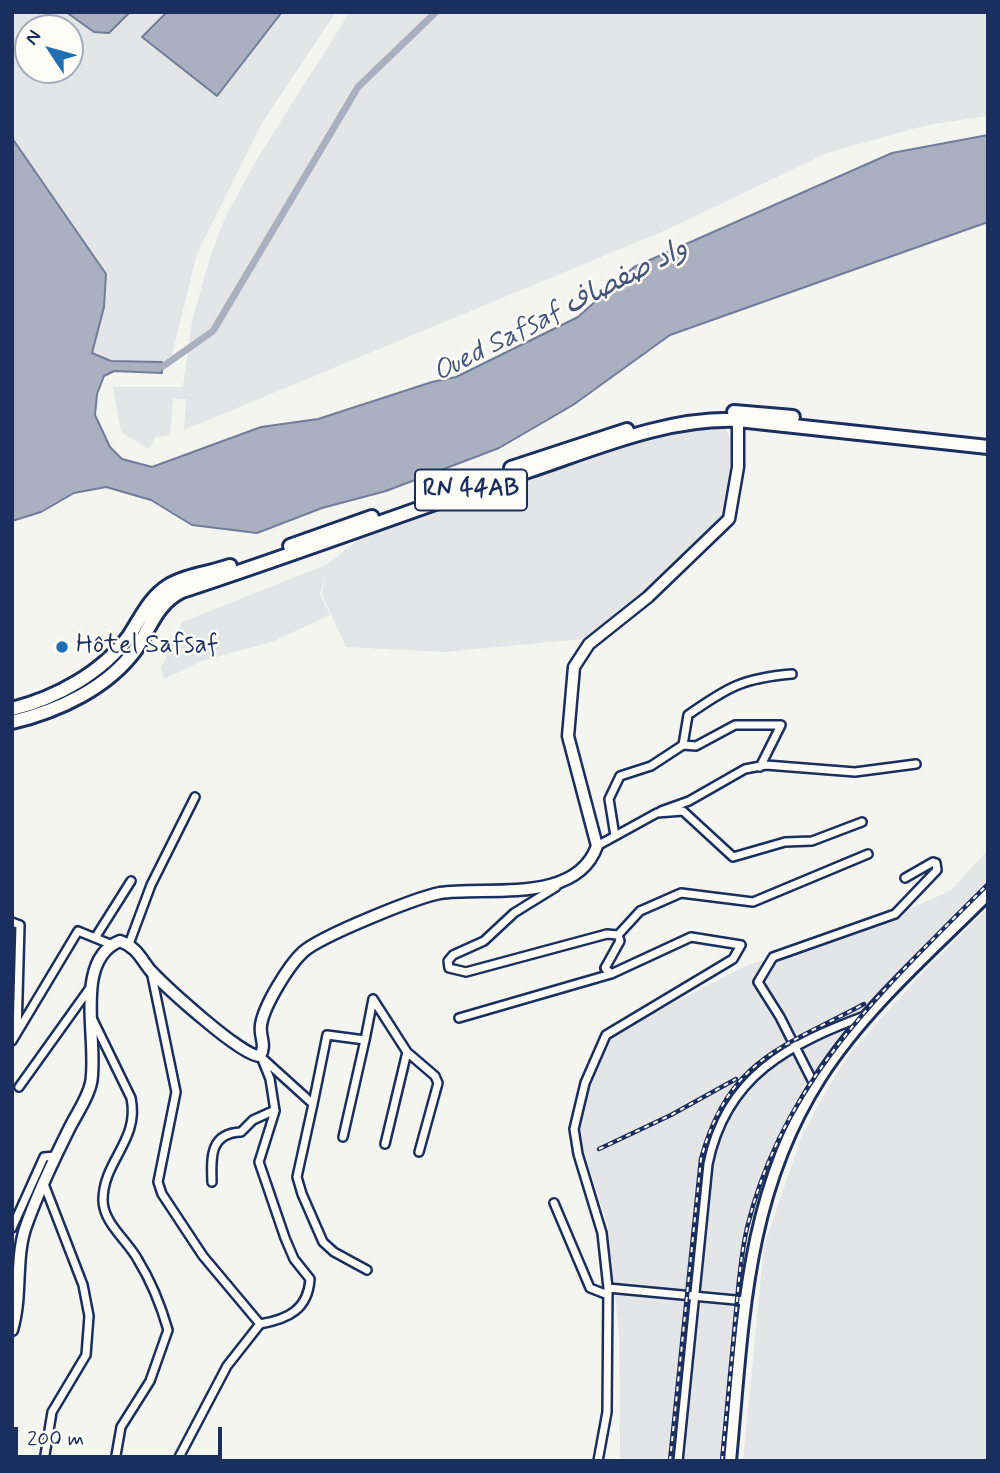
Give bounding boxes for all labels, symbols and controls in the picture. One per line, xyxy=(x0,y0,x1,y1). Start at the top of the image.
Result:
north arrow xyxy=(14,14,84,84)
text: N xyxy=(19,25,47,50)
water label: Oued Safsaf واد صفصاف xyxy=(428,233,694,391)
road number: RN 44AB xyxy=(415,470,527,510)
place label: Hôtel Safsaf xyxy=(76,631,218,663)
marker: Hôtel Safsaf xyxy=(54,639,70,655)
scale bar xyxy=(18,1414,226,1458)
text: 200 m xyxy=(27,1425,84,1453)

